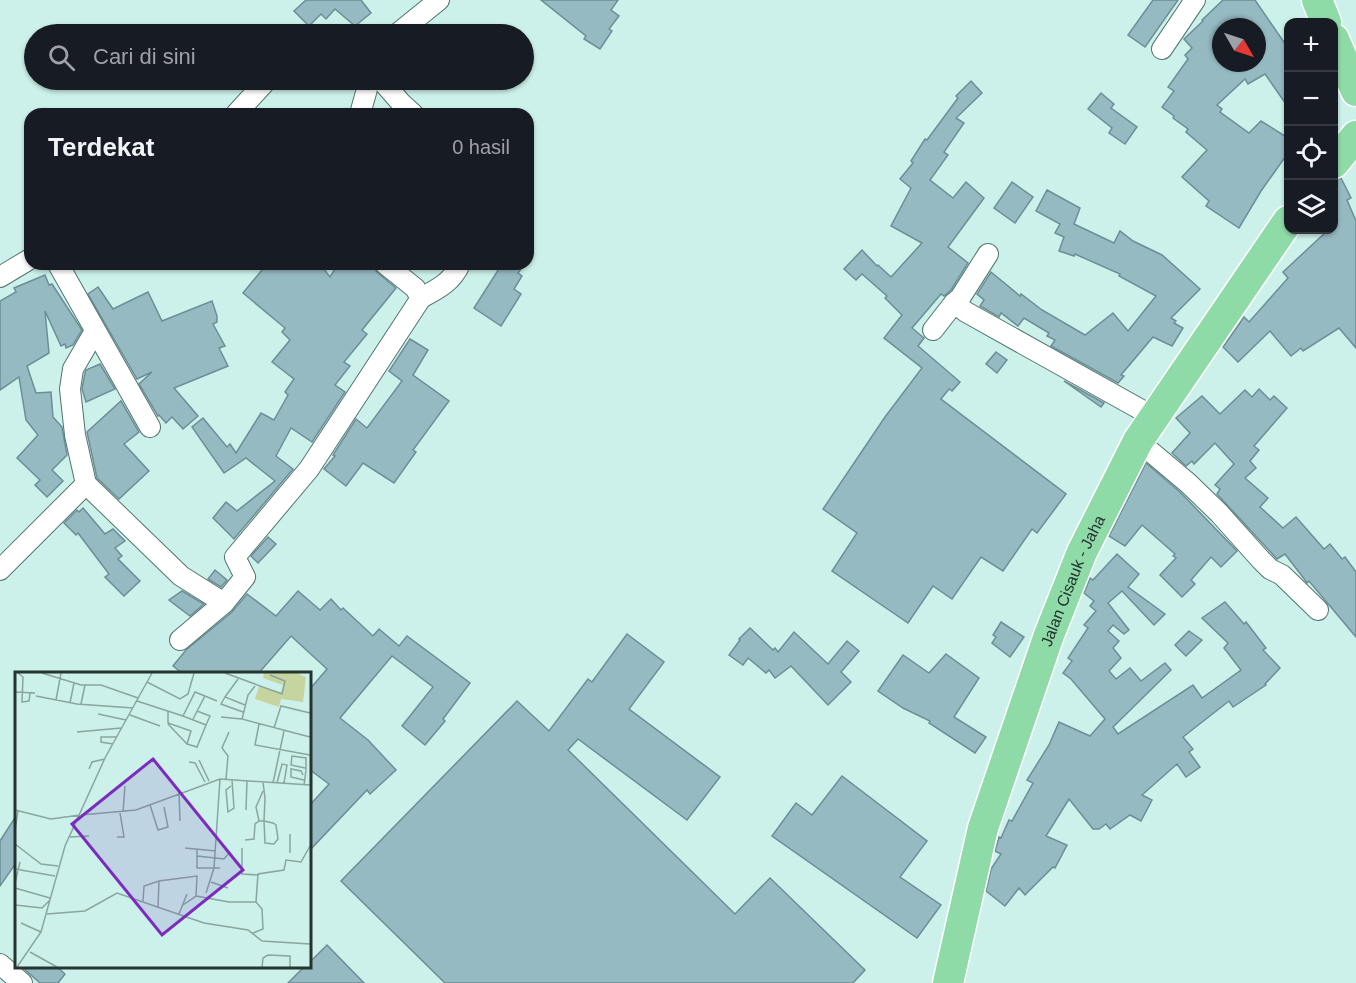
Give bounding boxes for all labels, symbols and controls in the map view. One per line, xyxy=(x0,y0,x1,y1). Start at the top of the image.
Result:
north arrow xyxy=(1212,18,1266,72)
map controls xyxy=(1284,18,1338,234)
button: + xyxy=(1284,18,1338,72)
search box xyxy=(24,24,534,90)
icon: search xyxy=(45,41,78,74)
text: Cari di sini xyxy=(93,44,196,69)
button: − xyxy=(1284,72,1338,126)
button: locate xyxy=(1284,126,1338,180)
text: Terdekat xyxy=(48,132,154,162)
text: 0 hasil xyxy=(452,136,510,158)
button: layers xyxy=(1284,180,1338,234)
street label: Jalan Cisauk - Jaha xyxy=(1037,512,1108,648)
inset map xyxy=(15,672,310,968)

